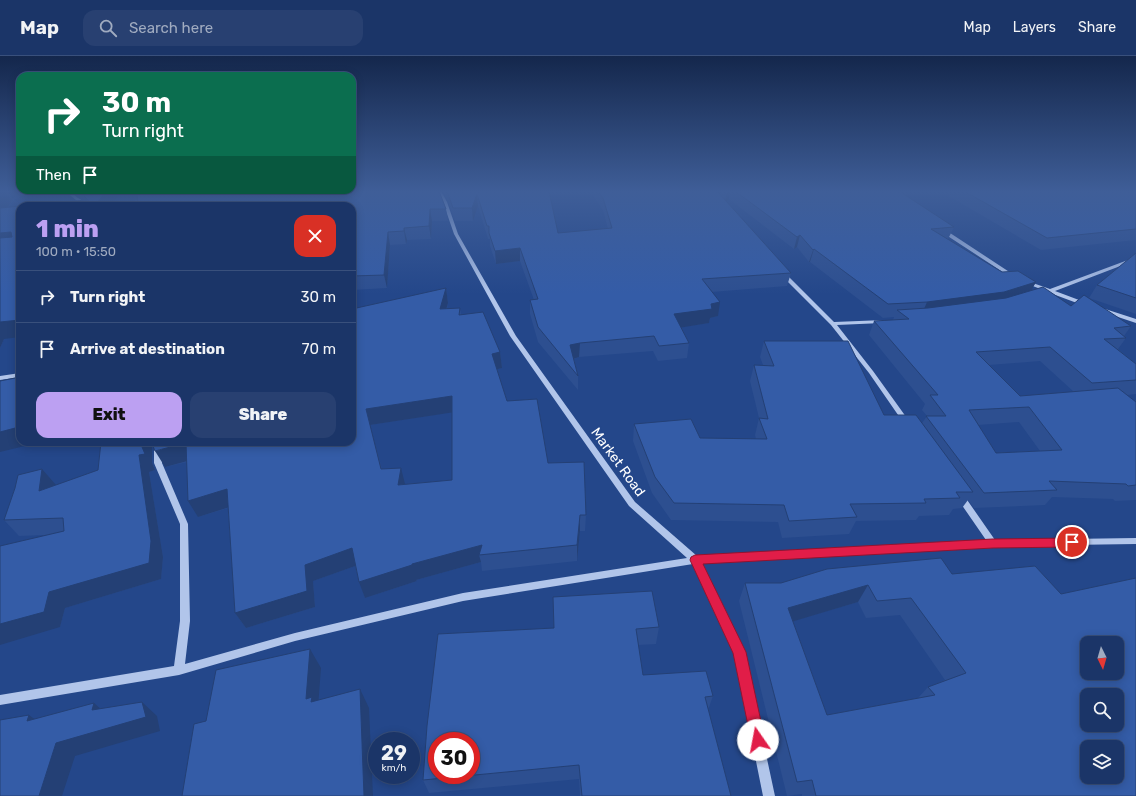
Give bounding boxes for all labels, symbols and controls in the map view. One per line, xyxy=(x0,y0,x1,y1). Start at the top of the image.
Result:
search box xyxy=(83,10,363,46)
text: Map xyxy=(20,16,59,39)
icon: search xyxy=(97,17,119,39)
text: Search here xyxy=(129,19,213,37)
text: Map xyxy=(964,19,991,36)
text: Layers xyxy=(1013,19,1056,36)
text: Share xyxy=(1078,19,1116,36)
text: 30 m xyxy=(102,86,171,119)
icon: right xyxy=(36,88,88,140)
text: Turn right xyxy=(102,120,184,142)
icon: arrive xyxy=(79,164,101,186)
text: Then xyxy=(36,166,71,184)
text: 1 min xyxy=(36,215,99,243)
button: close xyxy=(294,215,336,257)
text: 100 m · 15:50 xyxy=(36,244,116,259)
icon: right xyxy=(36,286,58,308)
text: Turn right xyxy=(70,288,145,306)
text: 30 m xyxy=(300,288,336,306)
icon: arrive xyxy=(36,338,58,360)
text: Arrive at destination xyxy=(70,340,225,358)
text: 70 m xyxy=(302,340,336,358)
button: Exit xyxy=(36,392,182,438)
button: Share xyxy=(190,392,336,438)
street label: Market Road xyxy=(587,424,649,500)
pin xyxy=(1055,525,1089,559)
icon: arrive xyxy=(1061,531,1083,553)
north arrow xyxy=(1080,636,1124,680)
map controls xyxy=(1080,636,1124,784)
button: search xyxy=(1080,688,1124,732)
position arrow xyxy=(737,719,779,761)
speed limit sign: 30 xyxy=(428,732,480,784)
button: layers xyxy=(1080,740,1124,784)
text: 29 xyxy=(381,741,407,765)
text: km/h xyxy=(382,762,406,774)

